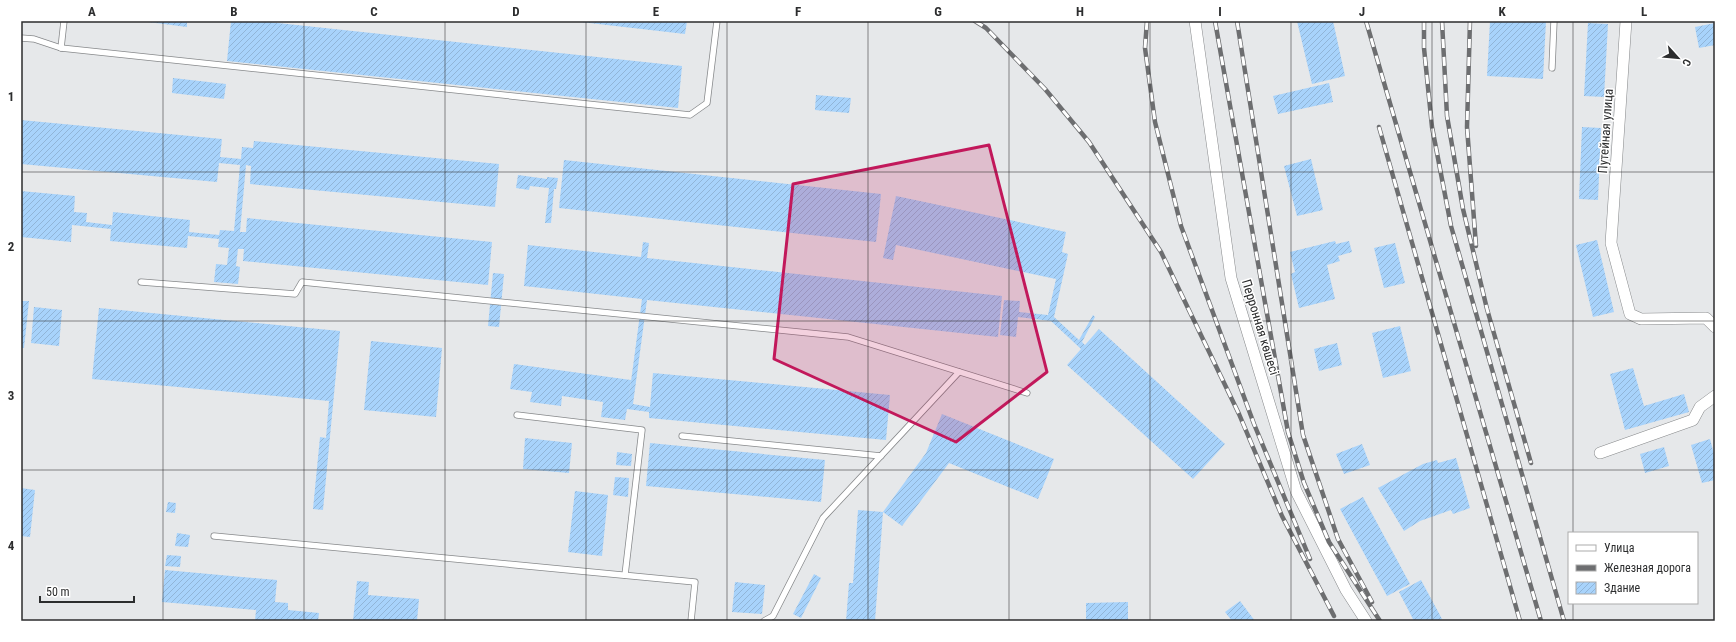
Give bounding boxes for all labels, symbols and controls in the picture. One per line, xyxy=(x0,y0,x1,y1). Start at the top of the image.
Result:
text: A xyxy=(88,4,96,19)
text: B xyxy=(230,4,238,19)
text: C xyxy=(370,4,378,19)
text: D xyxy=(512,4,520,19)
text: E xyxy=(653,4,660,19)
text: F xyxy=(795,4,801,19)
text: G xyxy=(934,4,942,19)
text: H xyxy=(1076,4,1084,19)
text: I xyxy=(1218,4,1222,19)
text: J xyxy=(1359,4,1365,19)
text: K xyxy=(1498,4,1506,19)
text: L xyxy=(1641,4,1647,19)
north arrow xyxy=(1658,38,1698,78)
text: С xyxy=(1679,57,1694,68)
street label: Путейная улица xyxy=(1595,88,1616,174)
text: 1 xyxy=(8,89,14,104)
text: 2 xyxy=(8,239,15,254)
street label: Перронная көшесі xyxy=(1239,278,1282,377)
text: 3 xyxy=(8,388,14,403)
legend xyxy=(1568,532,1698,604)
text: 4 xyxy=(8,538,15,553)
text: Улица xyxy=(1604,541,1635,555)
text: Железная дорога xyxy=(1604,561,1691,575)
scale bar xyxy=(40,578,134,604)
text: Здание xyxy=(1604,581,1641,595)
text: 50 m xyxy=(46,585,70,599)

